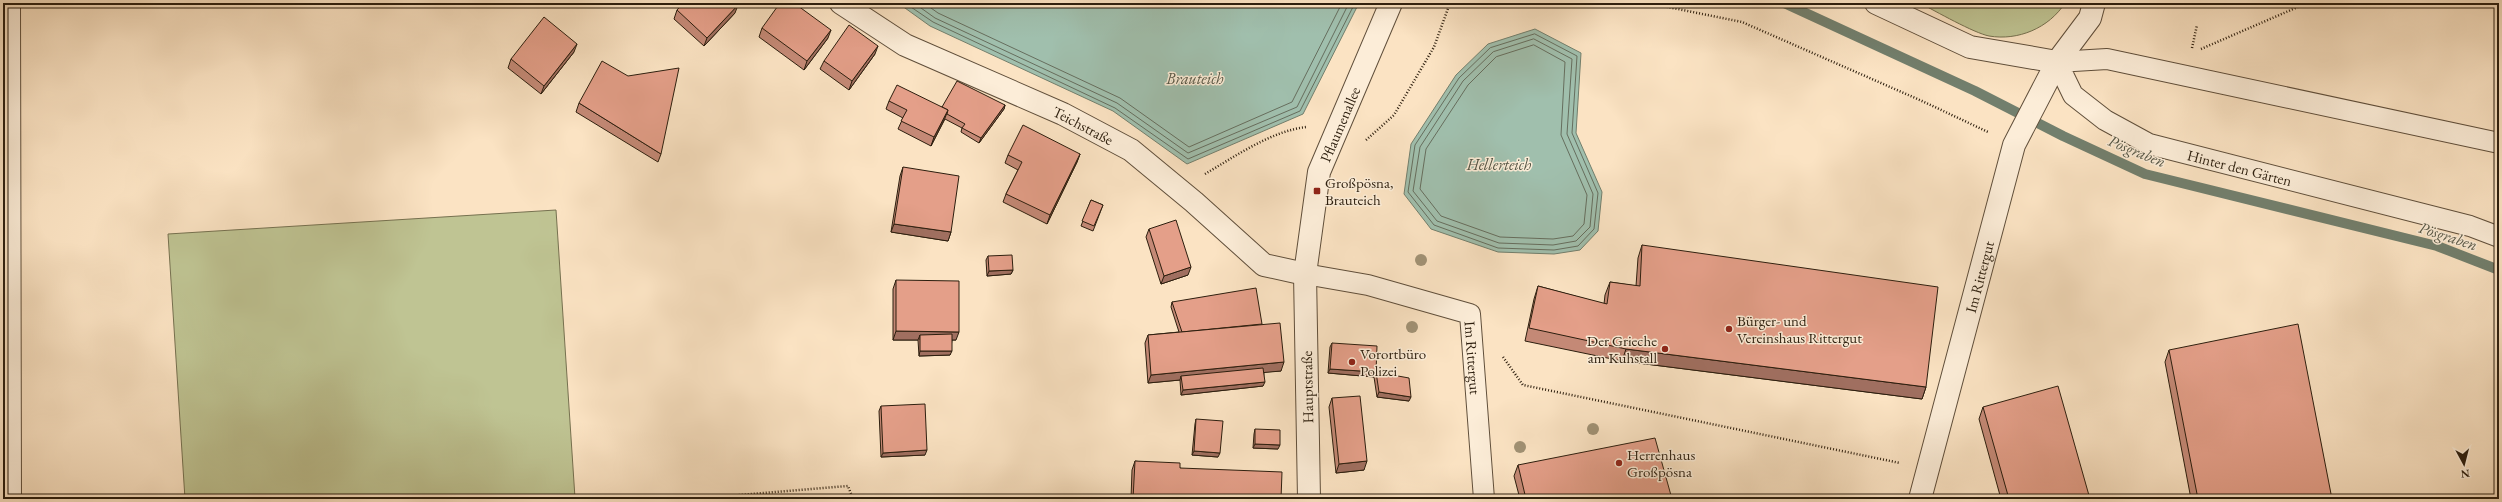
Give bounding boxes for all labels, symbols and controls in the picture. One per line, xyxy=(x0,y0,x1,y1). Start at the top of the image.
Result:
water label: Brauteich xyxy=(1165,68,1224,89)
street label: Pflaumenallee xyxy=(1315,83,1364,165)
street label: Teichstraße xyxy=(1050,101,1117,149)
water label: Pösgraben xyxy=(2105,130,2169,172)
street label: Hinter den Gärten xyxy=(2185,145,2294,190)
water label: Hellerteich xyxy=(1466,154,1531,175)
place label: Großpösna, Brauteich xyxy=(1325,173,1393,209)
marker: Großpösna, Brauteich xyxy=(1312,186,1322,196)
water label: Pösgraben xyxy=(2416,217,2480,255)
street label: Im Rittergut xyxy=(1960,238,1998,315)
place label: Bürger- und Vereinshaus Rittergut xyxy=(1737,311,1862,347)
street label: Im Rittergut xyxy=(1461,320,1486,396)
marker: Bürger- und Vereinshaus Rittergut xyxy=(1724,324,1734,334)
place label: Der Grieche am Kuhstall xyxy=(1587,331,1657,367)
place label: Vorortbüro Polizei xyxy=(1360,344,1426,380)
marker: Der Grieche am Kuhstall xyxy=(1660,344,1670,354)
street label: Hauptstraße xyxy=(1297,350,1317,423)
marker: Vorortbüro Polizei xyxy=(1347,357,1357,367)
north arrow xyxy=(2444,444,2484,484)
place label: Herrenhaus Großpösna xyxy=(1627,445,1695,481)
marker: Herrenhaus Großpösna xyxy=(1614,458,1624,468)
text: N xyxy=(2460,466,2470,481)

